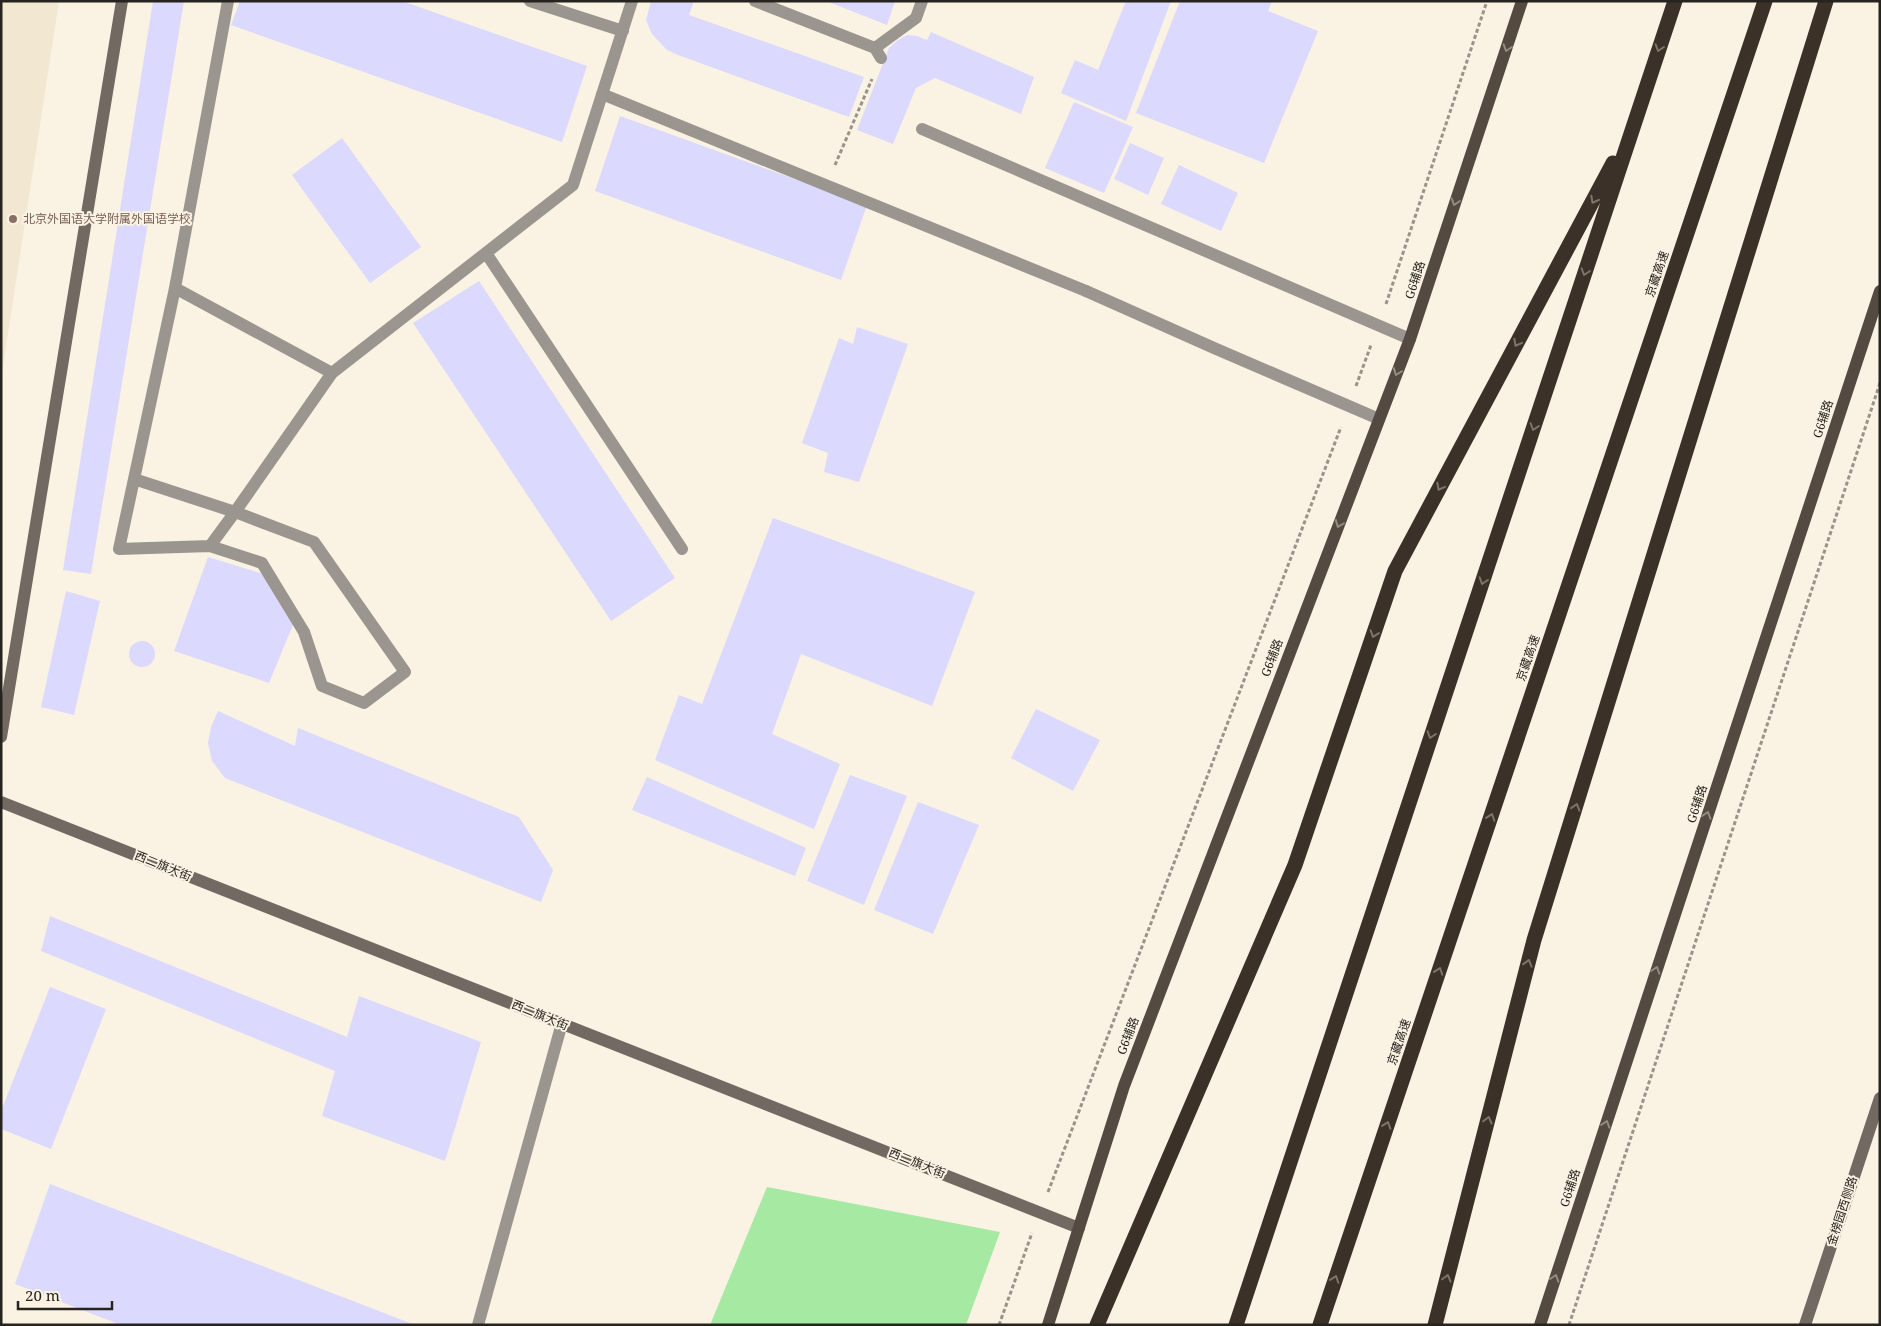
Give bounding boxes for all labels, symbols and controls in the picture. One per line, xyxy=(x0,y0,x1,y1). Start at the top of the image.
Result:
one-way arrow xyxy=(1503,43,1513,51)
one-way arrow xyxy=(1655,43,1665,51)
one-way arrow xyxy=(1590,195,1600,204)
one-way arrow xyxy=(1451,197,1461,205)
place label: 北京外国语大学附属外国语学校 xyxy=(23,210,191,227)
marker: 北京外国语大学附属外国语学校 xyxy=(7,213,19,225)
street label: 京藏高速 xyxy=(1641,248,1672,299)
street label: G6辅路 xyxy=(1400,259,1429,301)
one-way arrow xyxy=(1580,268,1590,276)
one-way arrow xyxy=(1513,338,1523,347)
one-way arrow xyxy=(1393,367,1403,376)
street label: G6辅路 xyxy=(1808,398,1837,440)
one-way arrow xyxy=(1529,422,1539,430)
one-way arrow xyxy=(1436,481,1446,490)
one-way arrow xyxy=(1334,519,1344,527)
one-way arrow xyxy=(1478,576,1488,584)
one-way arrow xyxy=(1369,630,1379,638)
street label: 京藏高速 xyxy=(1512,632,1543,683)
street label: G6辅路 xyxy=(1257,636,1287,679)
one-way arrow xyxy=(1427,730,1437,739)
street label: G6辅路 xyxy=(1682,783,1711,825)
one-way arrow xyxy=(1570,804,1580,812)
one-way arrow xyxy=(1701,812,1711,820)
one-way arrow xyxy=(1485,813,1495,821)
street label: 西二旗大街 xyxy=(132,846,194,885)
one-way arrow xyxy=(1523,959,1533,967)
one-way arrow xyxy=(1651,966,1661,974)
one-way arrow xyxy=(1433,967,1443,975)
street label: 西二旗大街 xyxy=(509,995,571,1034)
street label: G6辅路 xyxy=(1113,1014,1143,1057)
street label: 京藏高速 xyxy=(1383,1016,1414,1067)
one-way arrow xyxy=(1482,1116,1493,1125)
one-way arrow xyxy=(1600,1120,1610,1129)
one-way arrow xyxy=(1381,1121,1391,1129)
street label: 西二旗大街 xyxy=(886,1143,948,1182)
street label: G6辅路 xyxy=(1555,1167,1584,1209)
street label: 金榜园西侧路 xyxy=(1822,1174,1861,1248)
one-way arrow xyxy=(1441,1273,1452,1282)
one-way arrow xyxy=(1330,1275,1340,1283)
one-way arrow xyxy=(1549,1275,1559,1283)
scale bar xyxy=(18,1278,111,1310)
text: 20 m xyxy=(25,1285,60,1305)

